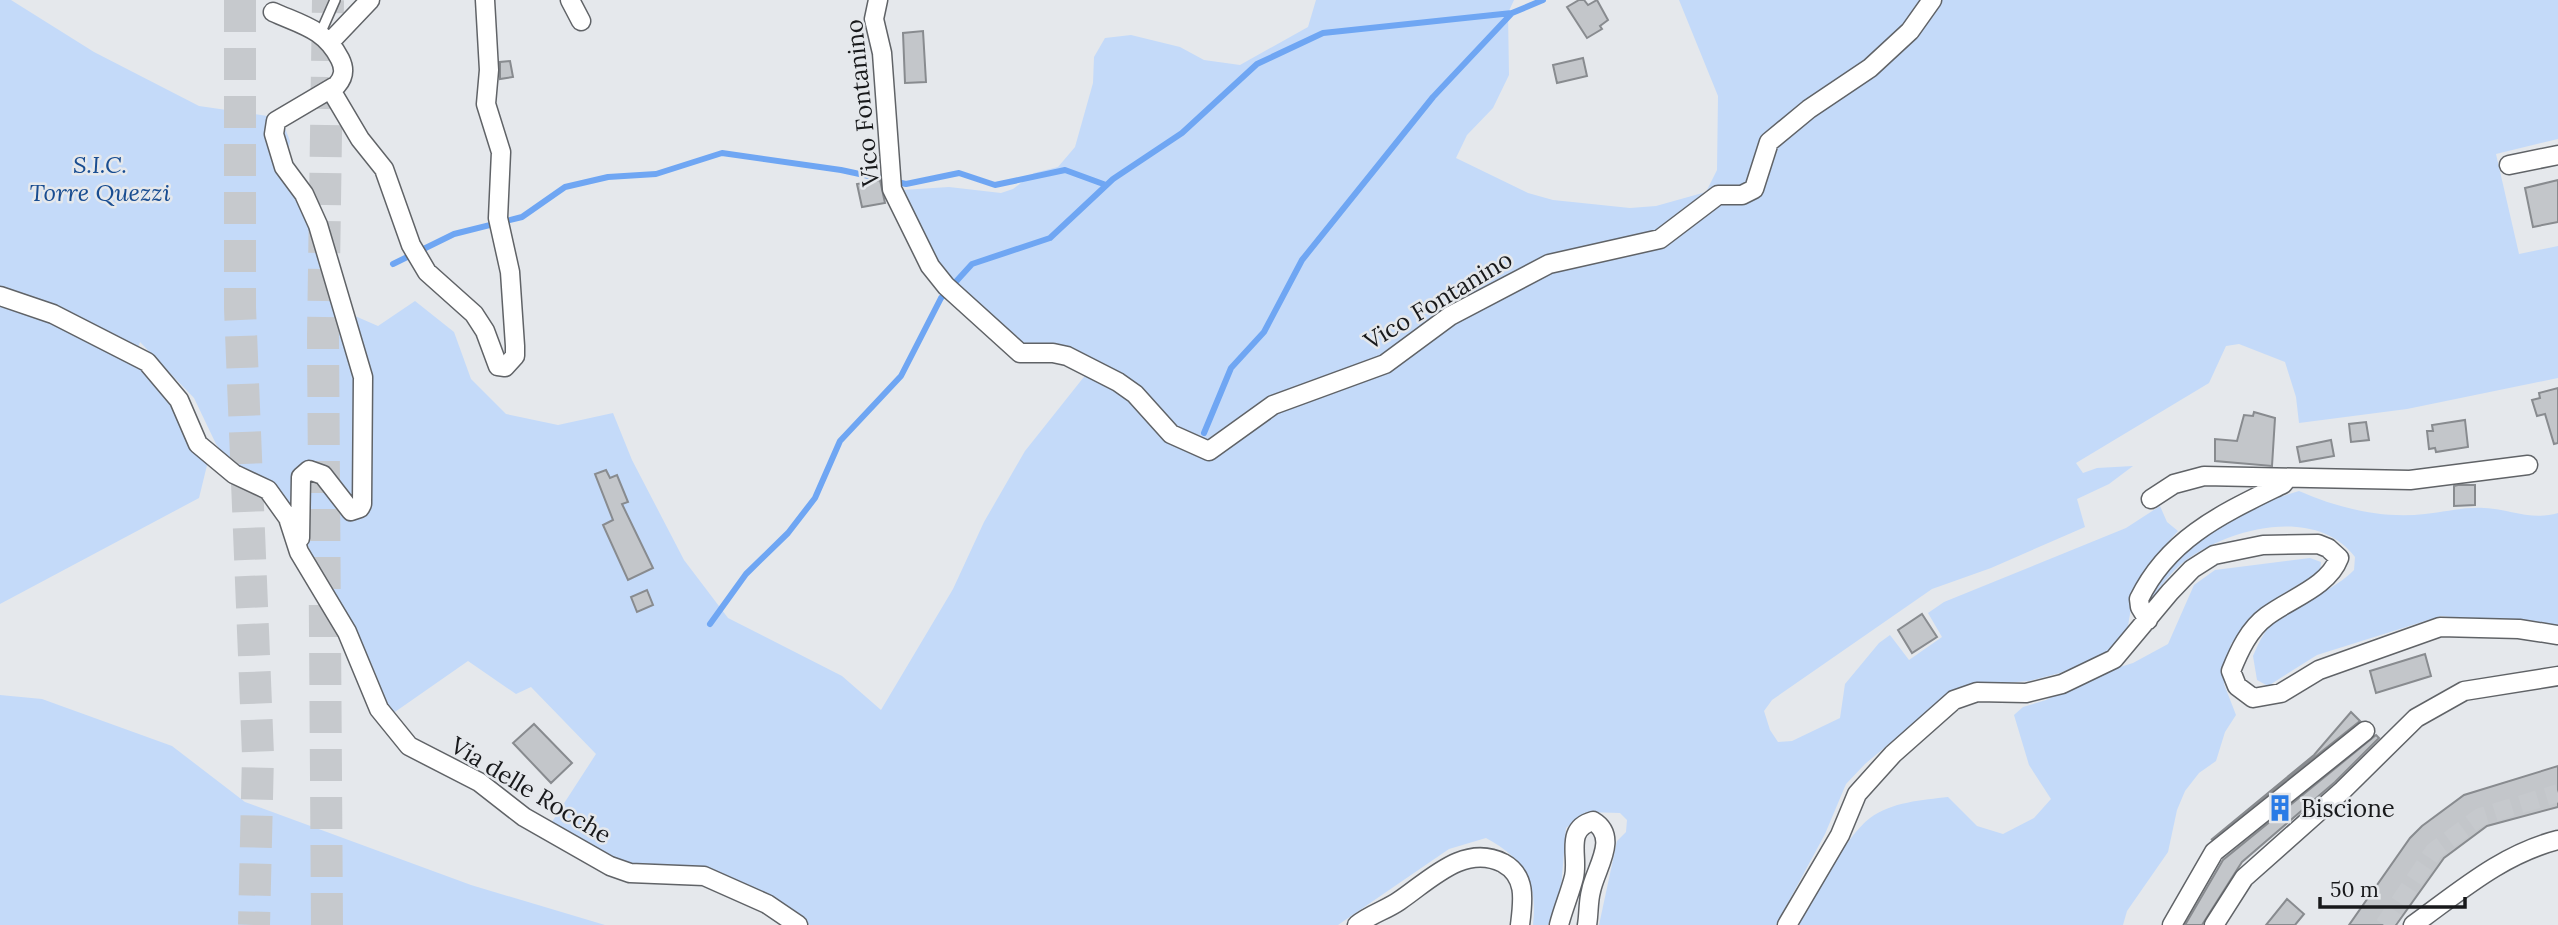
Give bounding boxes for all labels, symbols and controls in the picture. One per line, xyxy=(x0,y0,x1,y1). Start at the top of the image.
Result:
street label: Vico Fontanino xyxy=(838,18,886,189)
park label: S.I.C. Torre Quezzi xyxy=(30,149,171,208)
street label: Vico Fontanino xyxy=(1357,243,1518,357)
street label: Via delle Rocche xyxy=(444,729,617,850)
building icon: Biscione xyxy=(2265,793,2295,823)
place label: Biscione xyxy=(2301,793,2395,824)
scale bar xyxy=(2320,866,2465,910)
text: 50 m xyxy=(2330,876,2379,903)

